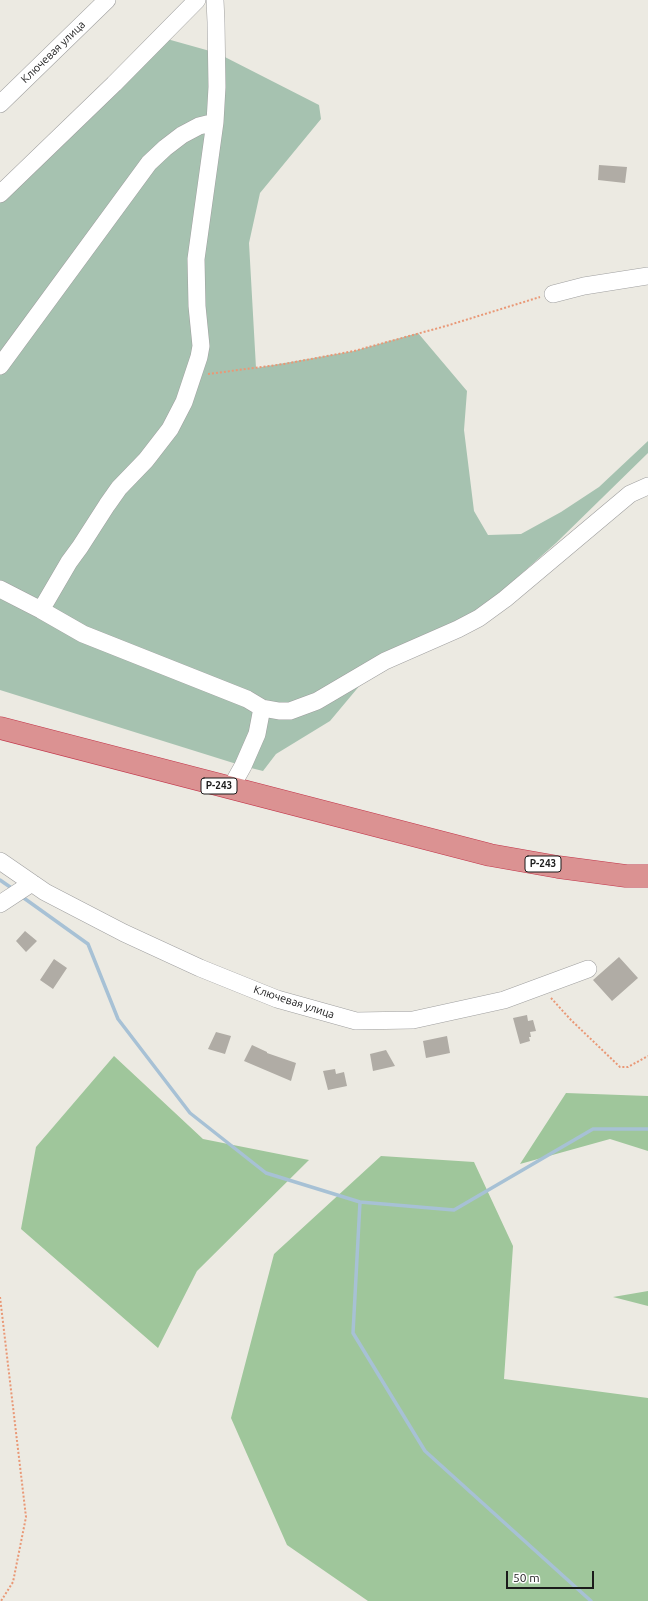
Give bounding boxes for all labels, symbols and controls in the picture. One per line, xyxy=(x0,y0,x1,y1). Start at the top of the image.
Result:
street label: Ключевая улица xyxy=(18,18,88,86)
road number: Р-243 xyxy=(201,778,237,794)
road number: Р-243 xyxy=(525,856,561,872)
street label: Ключевая улица xyxy=(252,983,336,1021)
scale bar xyxy=(508,1563,596,1589)
text: 50 m xyxy=(513,1571,540,1584)

